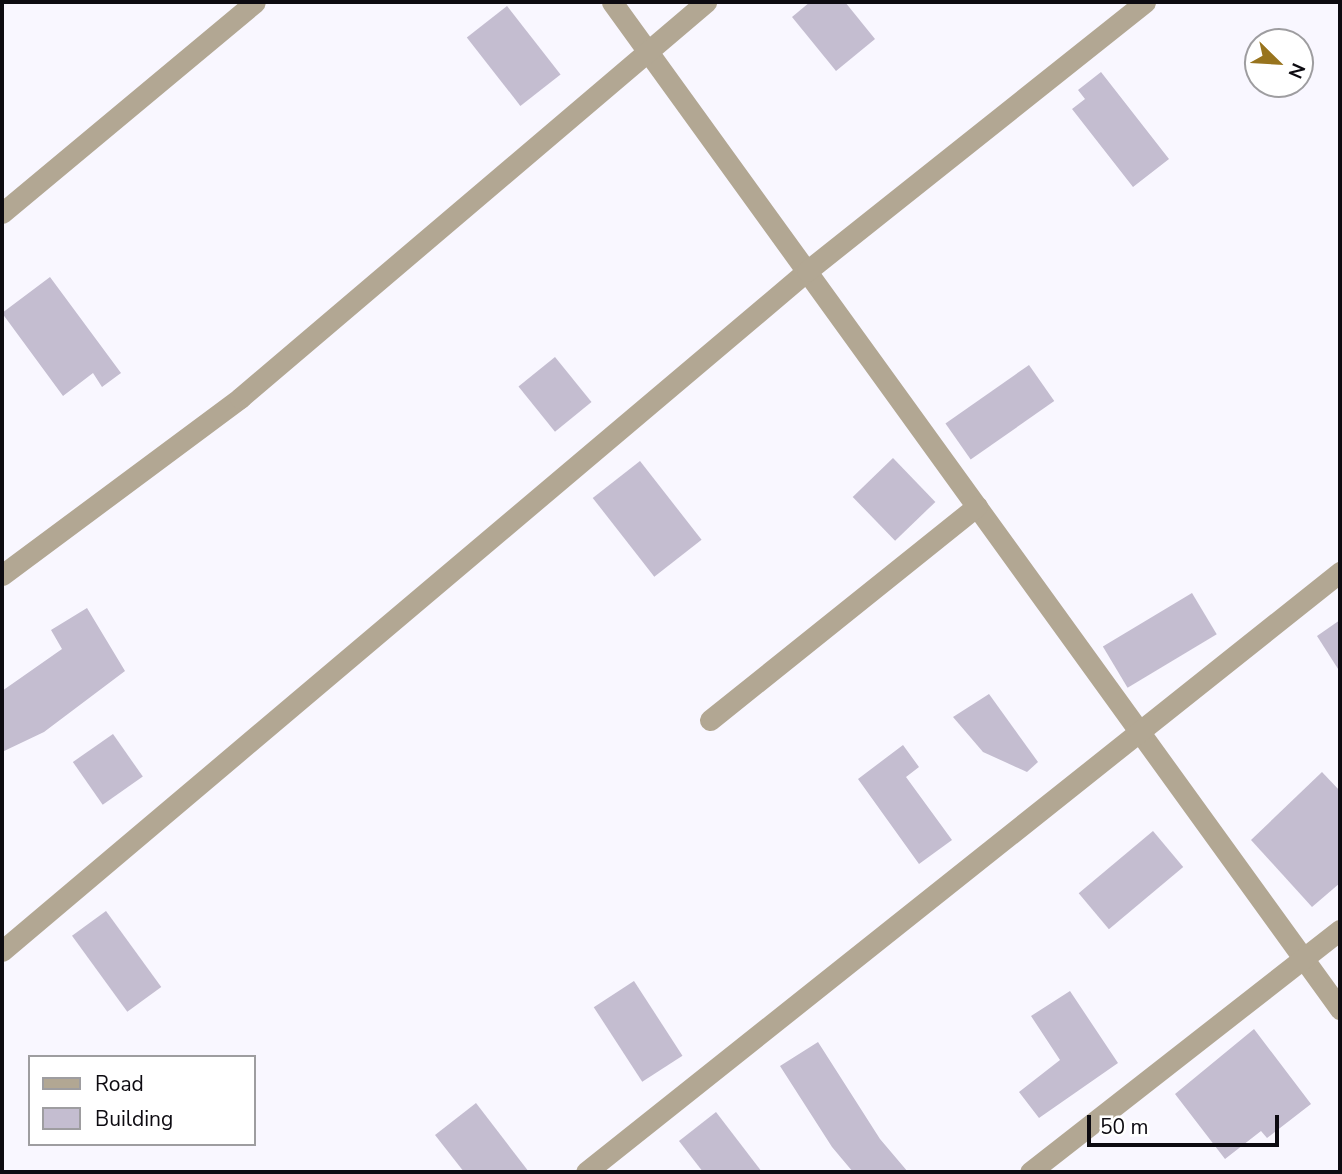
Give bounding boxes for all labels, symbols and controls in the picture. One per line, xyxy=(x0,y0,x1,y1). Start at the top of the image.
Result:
north arrow xyxy=(1244,28,1314,98)
text: N xyxy=(1282,59,1311,83)
legend xyxy=(28,1055,256,1146)
text: Road xyxy=(95,1070,144,1098)
scale bar xyxy=(1090,1100,1282,1144)
text: Building xyxy=(95,1105,173,1133)
text: 50 m xyxy=(1100,1113,1149,1141)

